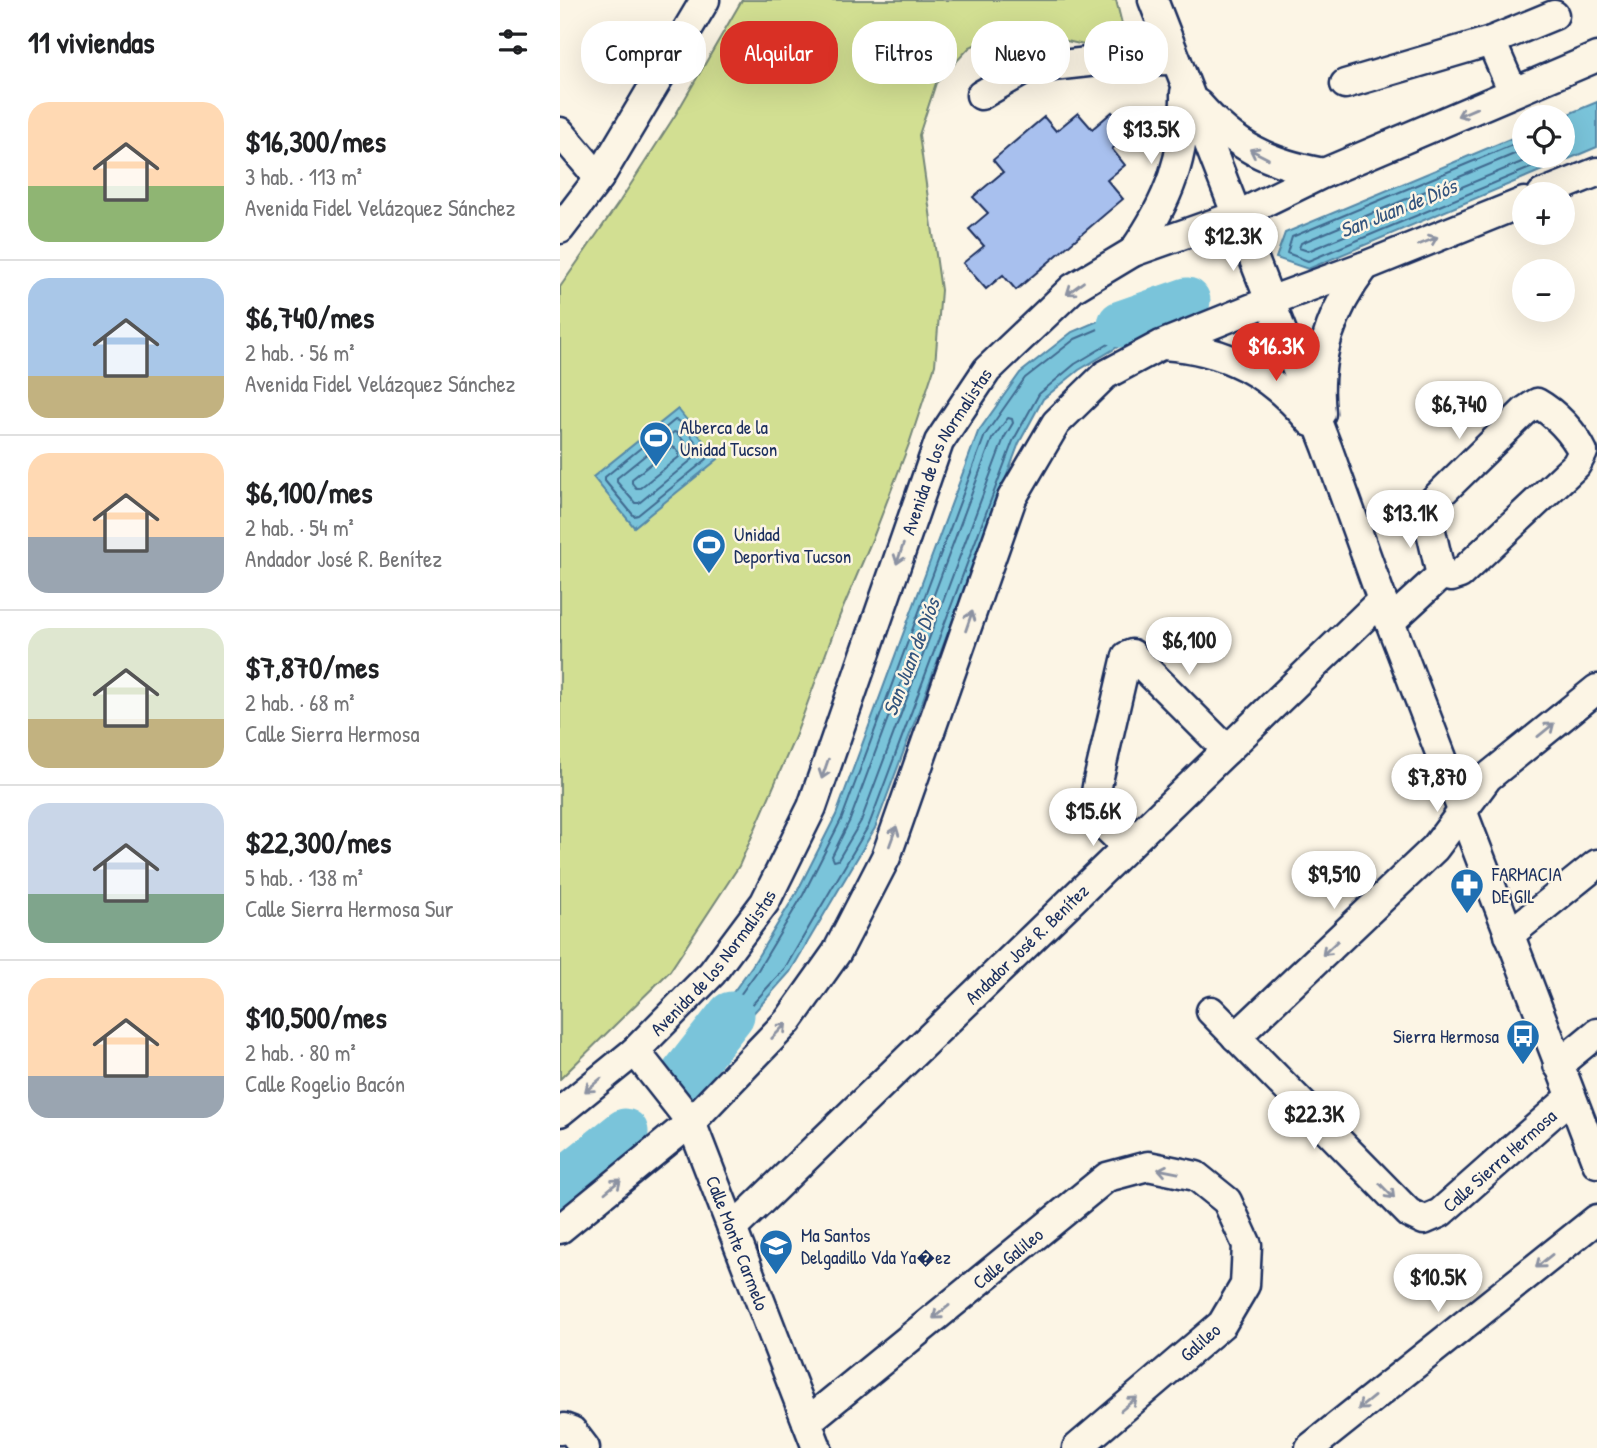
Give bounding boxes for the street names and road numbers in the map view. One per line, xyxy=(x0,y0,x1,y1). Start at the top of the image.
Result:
street label: Avenida de los Normalistas xyxy=(895,363,998,538)
street label: Andador José R. Benítez xyxy=(959,878,1094,1010)
street label: Avenida de los Normalistas xyxy=(644,885,782,1041)
street label: Calle Sierra Hermosa xyxy=(1437,1103,1562,1218)
street label: Calle Monte Carmelo xyxy=(700,1172,776,1314)
street label: Calle Galileo xyxy=(967,1221,1049,1295)
street label: Galileo xyxy=(1174,1317,1226,1367)

